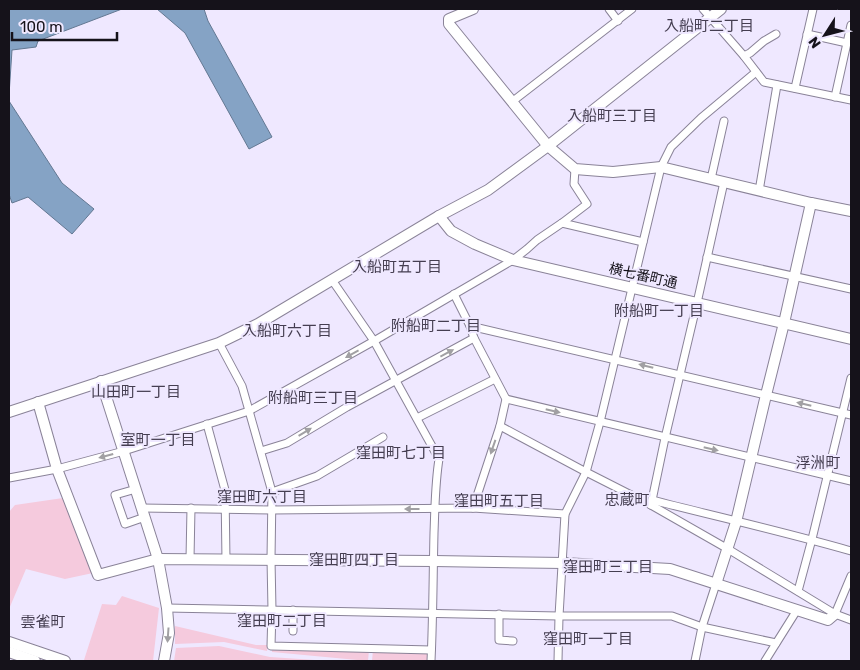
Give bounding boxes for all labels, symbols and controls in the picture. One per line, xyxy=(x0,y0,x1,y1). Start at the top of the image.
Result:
scale bar xyxy=(12,10,118,42)
north arrow xyxy=(800,10,850,60)
district label: 入船町二丁目 xyxy=(664,17,754,35)
text: 100 m xyxy=(20,18,62,36)
text: N xyxy=(805,33,825,51)
district label: 入船町三丁目 xyxy=(567,107,657,125)
district label: 入船町五丁目 xyxy=(352,258,442,276)
street label: 横七番町通 xyxy=(607,260,679,292)
district label: 附船町一丁目 xyxy=(614,302,704,320)
district label: 附船町二丁目 xyxy=(391,317,481,335)
district label: 入船町六丁目 xyxy=(242,322,332,340)
one-way arrow xyxy=(440,348,453,357)
one-way arrow xyxy=(345,349,358,358)
one-way arrow xyxy=(638,362,653,370)
district label: 山田町一丁目 xyxy=(91,383,181,401)
district label: 附船町三丁目 xyxy=(268,389,358,407)
one-way arrow xyxy=(796,400,811,408)
one-way arrow xyxy=(546,407,561,415)
one-way arrow xyxy=(299,428,312,437)
district label: 室町一丁目 xyxy=(120,431,196,449)
one-way arrow xyxy=(489,440,497,455)
district label: 窪田町七丁目 xyxy=(356,444,446,462)
one-way arrow xyxy=(704,445,720,453)
one-way arrow xyxy=(99,452,114,460)
district label: 浮洲町 xyxy=(795,454,841,472)
district label: 窪田町六丁目 xyxy=(217,488,307,506)
district label: 忠蔵町 xyxy=(604,491,650,509)
district label: 窪田町五丁目 xyxy=(454,492,544,510)
one-way arrow xyxy=(403,505,419,513)
district label: 窪田町四丁目 xyxy=(309,551,399,569)
district label: 窪田町三丁目 xyxy=(563,558,653,576)
district label: 窪田町二丁目 xyxy=(237,612,327,630)
district label: 雲雀町 xyxy=(20,613,66,631)
one-way arrow xyxy=(164,627,172,643)
district label: 窪田町一丁目 xyxy=(543,630,633,648)

